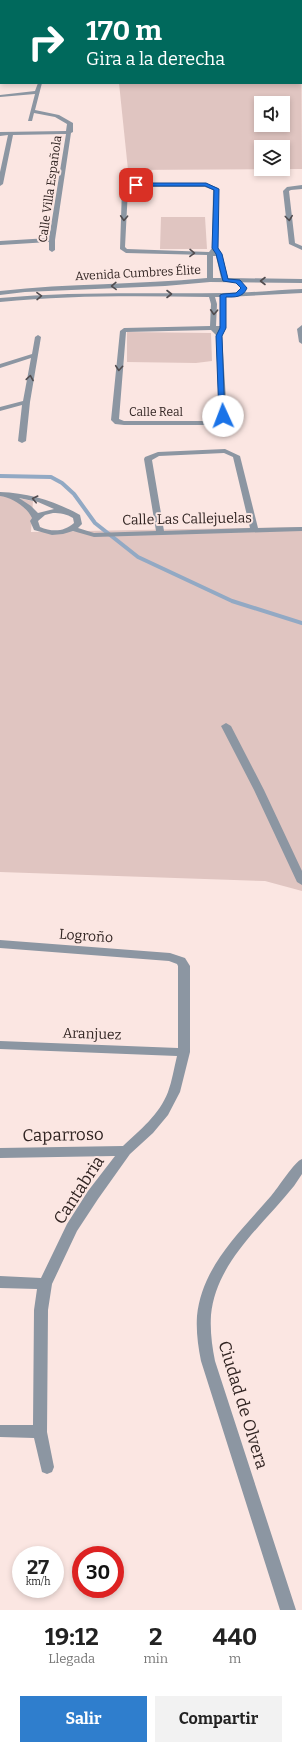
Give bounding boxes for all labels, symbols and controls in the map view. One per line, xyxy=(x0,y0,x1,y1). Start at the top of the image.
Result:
text: 170 m xyxy=(86,14,162,47)
icon: right xyxy=(20,16,72,68)
text: Gira a la derecha xyxy=(86,48,225,70)
map controls xyxy=(254,96,290,176)
button: sound xyxy=(254,96,290,132)
street label: Calle Villa Española xyxy=(36,134,65,243)
button: layers xyxy=(254,140,290,176)
pin xyxy=(119,168,153,202)
icon: arrive xyxy=(125,174,147,196)
one-way arrow xyxy=(119,215,128,221)
one-way arrow xyxy=(284,215,293,221)
one-way arrow xyxy=(189,249,195,257)
street label: Avenida Cumbres Élite xyxy=(75,262,201,283)
one-way arrow xyxy=(260,277,266,286)
one-way arrow xyxy=(111,282,117,291)
one-way arrow xyxy=(166,290,172,298)
one-way arrow xyxy=(36,292,42,301)
one-way arrow xyxy=(209,309,218,315)
one-way arrow xyxy=(115,365,124,372)
one-way arrow xyxy=(25,375,34,381)
position arrow xyxy=(202,395,244,437)
street label: Calle Real xyxy=(129,405,184,419)
one-way arrow xyxy=(32,495,38,503)
street label: Calle Las Callejuelas xyxy=(122,509,252,529)
street label: Logroño xyxy=(58,926,114,946)
street label: Aranjuez xyxy=(62,1024,122,1044)
street label: Caparroso xyxy=(22,1124,104,1146)
street label: Cantabria xyxy=(49,1152,109,1228)
street label: Ciudad de Olvera xyxy=(214,1338,272,1472)
speed limit sign: 30 xyxy=(72,1546,124,1598)
text: 27 xyxy=(27,1555,49,1579)
text: km/h xyxy=(26,1576,50,1588)
text: 19:12 xyxy=(45,1623,99,1651)
text: 2 xyxy=(149,1623,162,1651)
text: 440 xyxy=(213,1623,257,1651)
text: Llegada xyxy=(48,1651,95,1666)
text: min xyxy=(143,1651,168,1666)
text: m xyxy=(229,1651,241,1666)
button: Salir xyxy=(20,1696,147,1742)
button: Compartir xyxy=(155,1696,282,1742)

